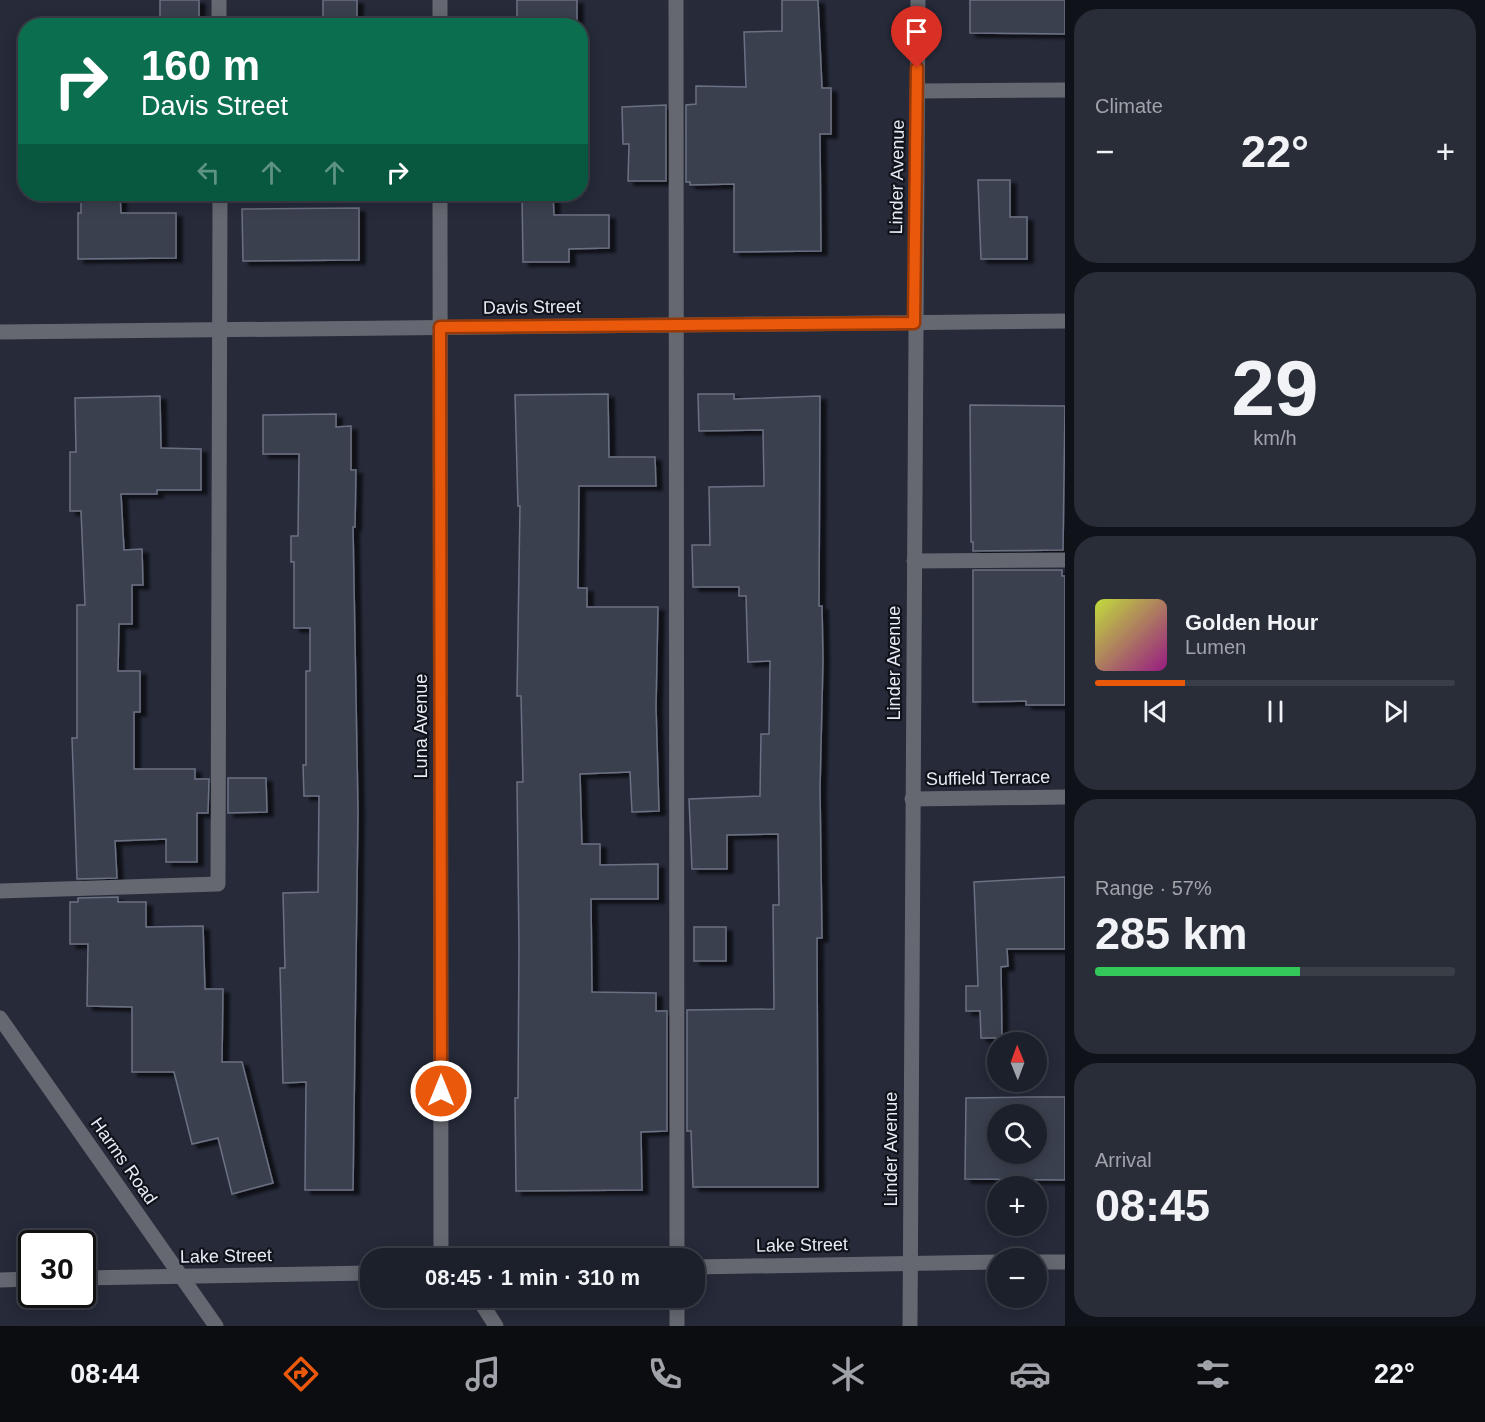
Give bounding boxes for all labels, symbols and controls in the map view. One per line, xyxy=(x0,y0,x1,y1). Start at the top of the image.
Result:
pin xyxy=(891,6,942,68)
icon: arrive xyxy=(900,15,933,48)
icon: right xyxy=(42,42,120,120)
text: 160 m xyxy=(141,42,260,89)
text: Davis Street xyxy=(141,91,288,121)
text: Climate xyxy=(1095,95,1163,117)
street label: Linder Avenue xyxy=(886,119,908,235)
text: 22° xyxy=(1241,126,1309,177)
text: − xyxy=(1095,133,1114,170)
text: + xyxy=(1436,133,1455,170)
icon: left xyxy=(192,156,225,189)
icon: ahead xyxy=(255,156,288,189)
icon: ahead xyxy=(318,156,351,189)
icon: right xyxy=(381,156,414,189)
street label: Davis Street xyxy=(483,296,581,318)
text: 29 xyxy=(1232,344,1318,432)
text: km/h xyxy=(1253,427,1297,449)
street label: Linder Avenue xyxy=(884,606,904,720)
text: Golden Hour xyxy=(1185,610,1318,635)
text: Lumen xyxy=(1185,636,1246,658)
street label: Luna Avenue xyxy=(411,674,431,778)
icon: previous xyxy=(1139,695,1172,728)
icon: pause xyxy=(1259,695,1292,728)
icon: next xyxy=(1379,695,1412,728)
street label: Suffield Terrace xyxy=(926,767,1050,789)
text: Range · 57% xyxy=(1095,877,1212,899)
text: 285 km xyxy=(1095,908,1248,959)
north arrow xyxy=(987,1032,1047,1092)
map controls xyxy=(987,1032,1047,1308)
position arrow xyxy=(409,1059,473,1123)
street label: Linder Avenue xyxy=(881,1092,901,1206)
button: search xyxy=(987,1104,1047,1164)
street label: Harms Road xyxy=(87,1114,161,1208)
text: Arrival xyxy=(1095,1149,1152,1171)
button: + xyxy=(987,1176,1047,1236)
text: 08:45 xyxy=(1095,1180,1210,1231)
speed limit sign: 30 xyxy=(18,1230,96,1308)
street label: Lake Street xyxy=(756,1234,848,1256)
street label: Lake Street xyxy=(180,1245,272,1267)
button: − xyxy=(987,1248,1047,1308)
text: 08:45 · 1 min · 310 m xyxy=(425,1265,640,1290)
icon: directions xyxy=(280,1353,322,1395)
icon: music xyxy=(462,1353,504,1395)
icon: phone xyxy=(644,1353,686,1395)
icon: climate xyxy=(827,1353,869,1395)
icon: car xyxy=(1009,1353,1051,1395)
icon: filters xyxy=(1192,1353,1234,1395)
text: 08:44 xyxy=(70,1359,139,1389)
text: 22° xyxy=(1374,1359,1415,1389)

